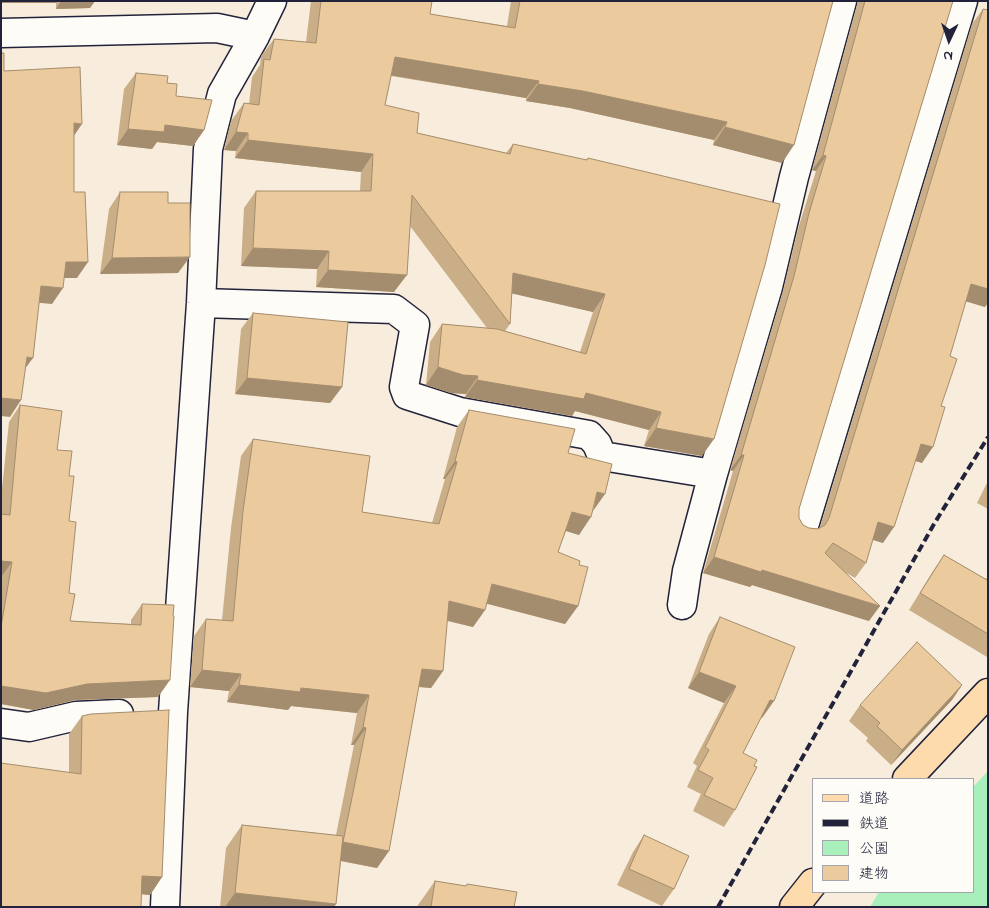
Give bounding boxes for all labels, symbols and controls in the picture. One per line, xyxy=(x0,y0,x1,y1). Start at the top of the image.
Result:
north arrow xyxy=(924,15,974,65)
text: N xyxy=(943,45,953,66)
legend xyxy=(812,778,974,893)
text: 道路 xyxy=(859,788,889,810)
text: 鉄道 xyxy=(859,813,889,835)
text: 公園 xyxy=(859,838,889,860)
text: 建物 xyxy=(859,863,889,885)

